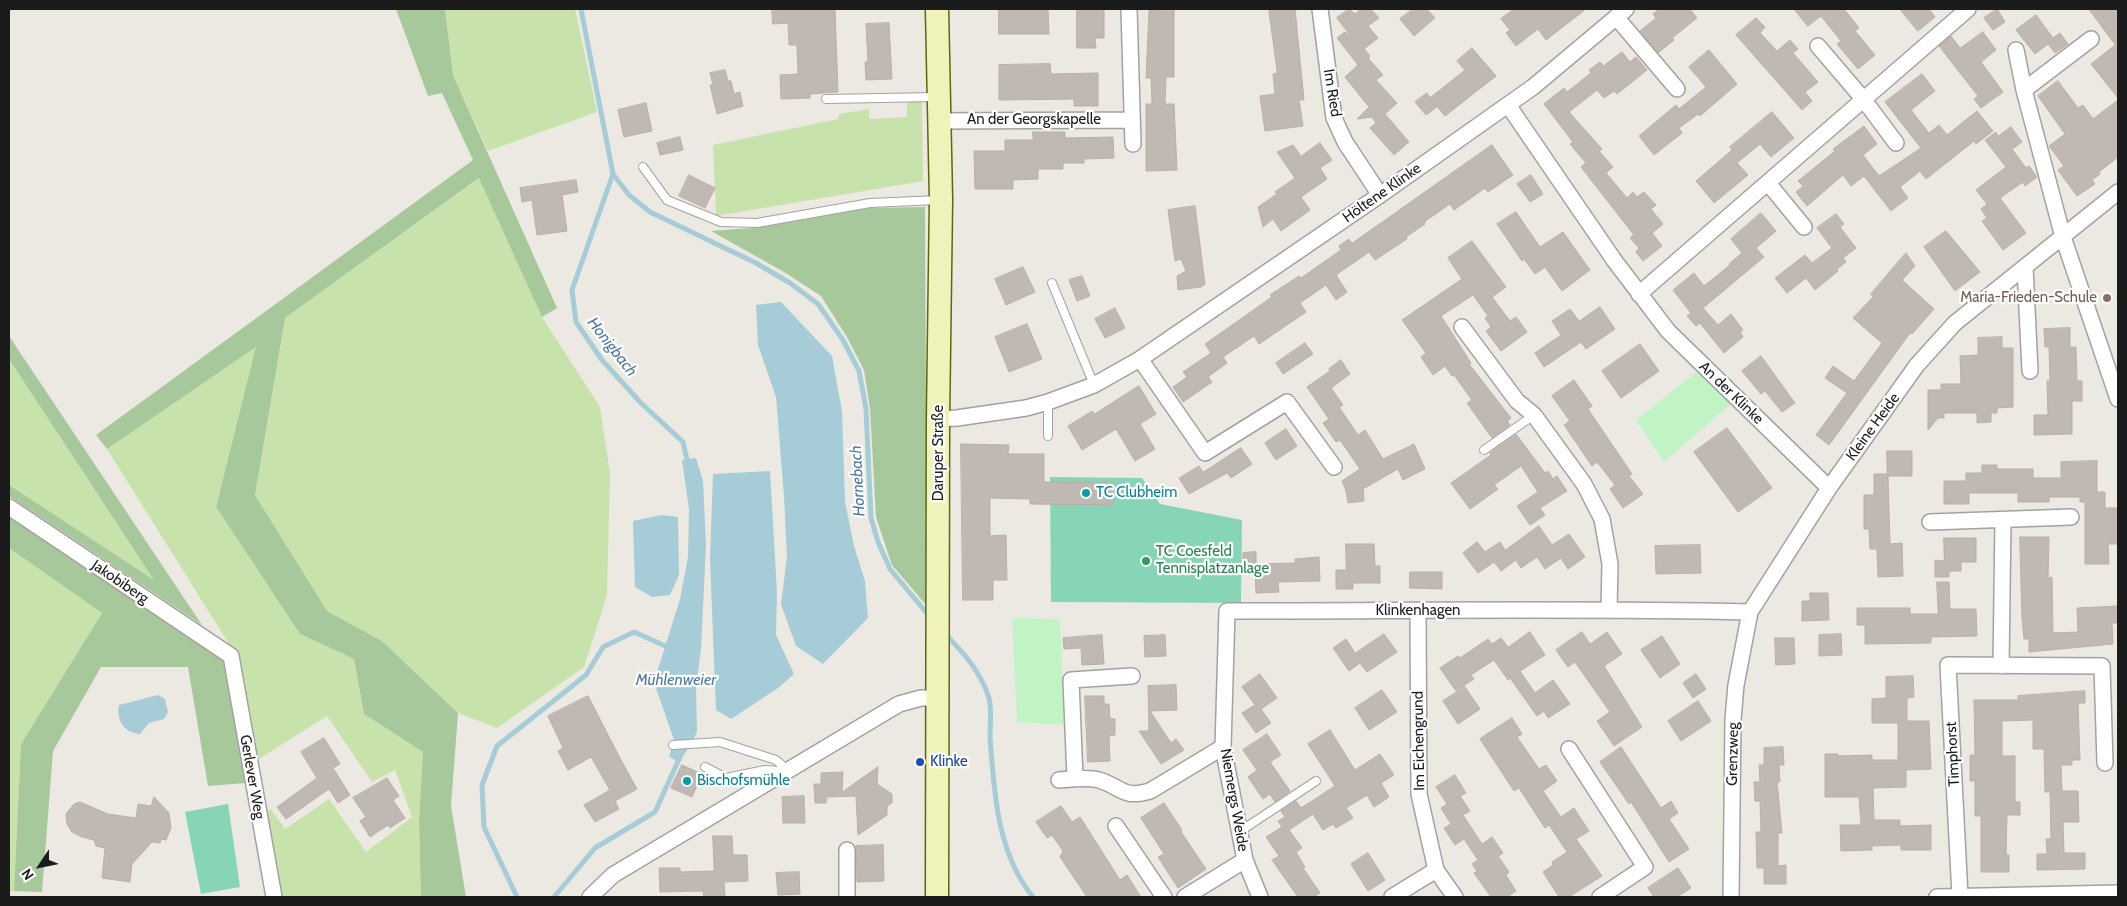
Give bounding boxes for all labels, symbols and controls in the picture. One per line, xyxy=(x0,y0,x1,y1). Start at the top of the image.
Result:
street label: Im Ried xyxy=(1319,68,1345,118)
street label: An der Georgskapelle xyxy=(967,111,1101,129)
street label: Höltene Klinke xyxy=(1339,159,1425,227)
place label: Maria-Frieden-Schule xyxy=(1960,289,2097,307)
marker: Maria-Frieden-Schule xyxy=(2101,292,2113,304)
water label: Honigbach xyxy=(583,314,641,380)
street label: An der Klinke xyxy=(1695,358,1767,428)
street label: Kleine Heide xyxy=(1842,390,1904,464)
street label: Daruper Straße xyxy=(930,405,948,501)
water label: Hornebach xyxy=(847,445,869,517)
place label: TC Clubheim xyxy=(1096,484,1177,502)
marker: TC Clubheim xyxy=(1080,487,1092,499)
place label: TC Coesfeld Tennisplatzanlage xyxy=(1156,543,1269,578)
marker: TC Coesfeld Tennisplatzanlage xyxy=(1140,555,1152,567)
street label: Jakobiberg xyxy=(88,556,152,608)
street label: Klinkenhagen xyxy=(1376,602,1460,620)
water label: Mühlenweier xyxy=(636,670,716,690)
street label: Im Eichengrund xyxy=(1409,691,1429,791)
street label: Timphorst xyxy=(1942,721,1964,787)
street label: Grenzweg xyxy=(1723,722,1743,786)
street label: Gerlever Weg xyxy=(236,733,268,821)
street label: Niemergs Weide xyxy=(1216,747,1252,853)
place label: Klinke xyxy=(930,753,968,771)
marker: Klinke xyxy=(914,756,926,768)
place label: Bischofsmühle xyxy=(697,772,790,790)
marker: Bischofsmühle xyxy=(681,775,693,787)
north arrow xyxy=(15,841,65,891)
text: N xyxy=(17,865,38,884)

